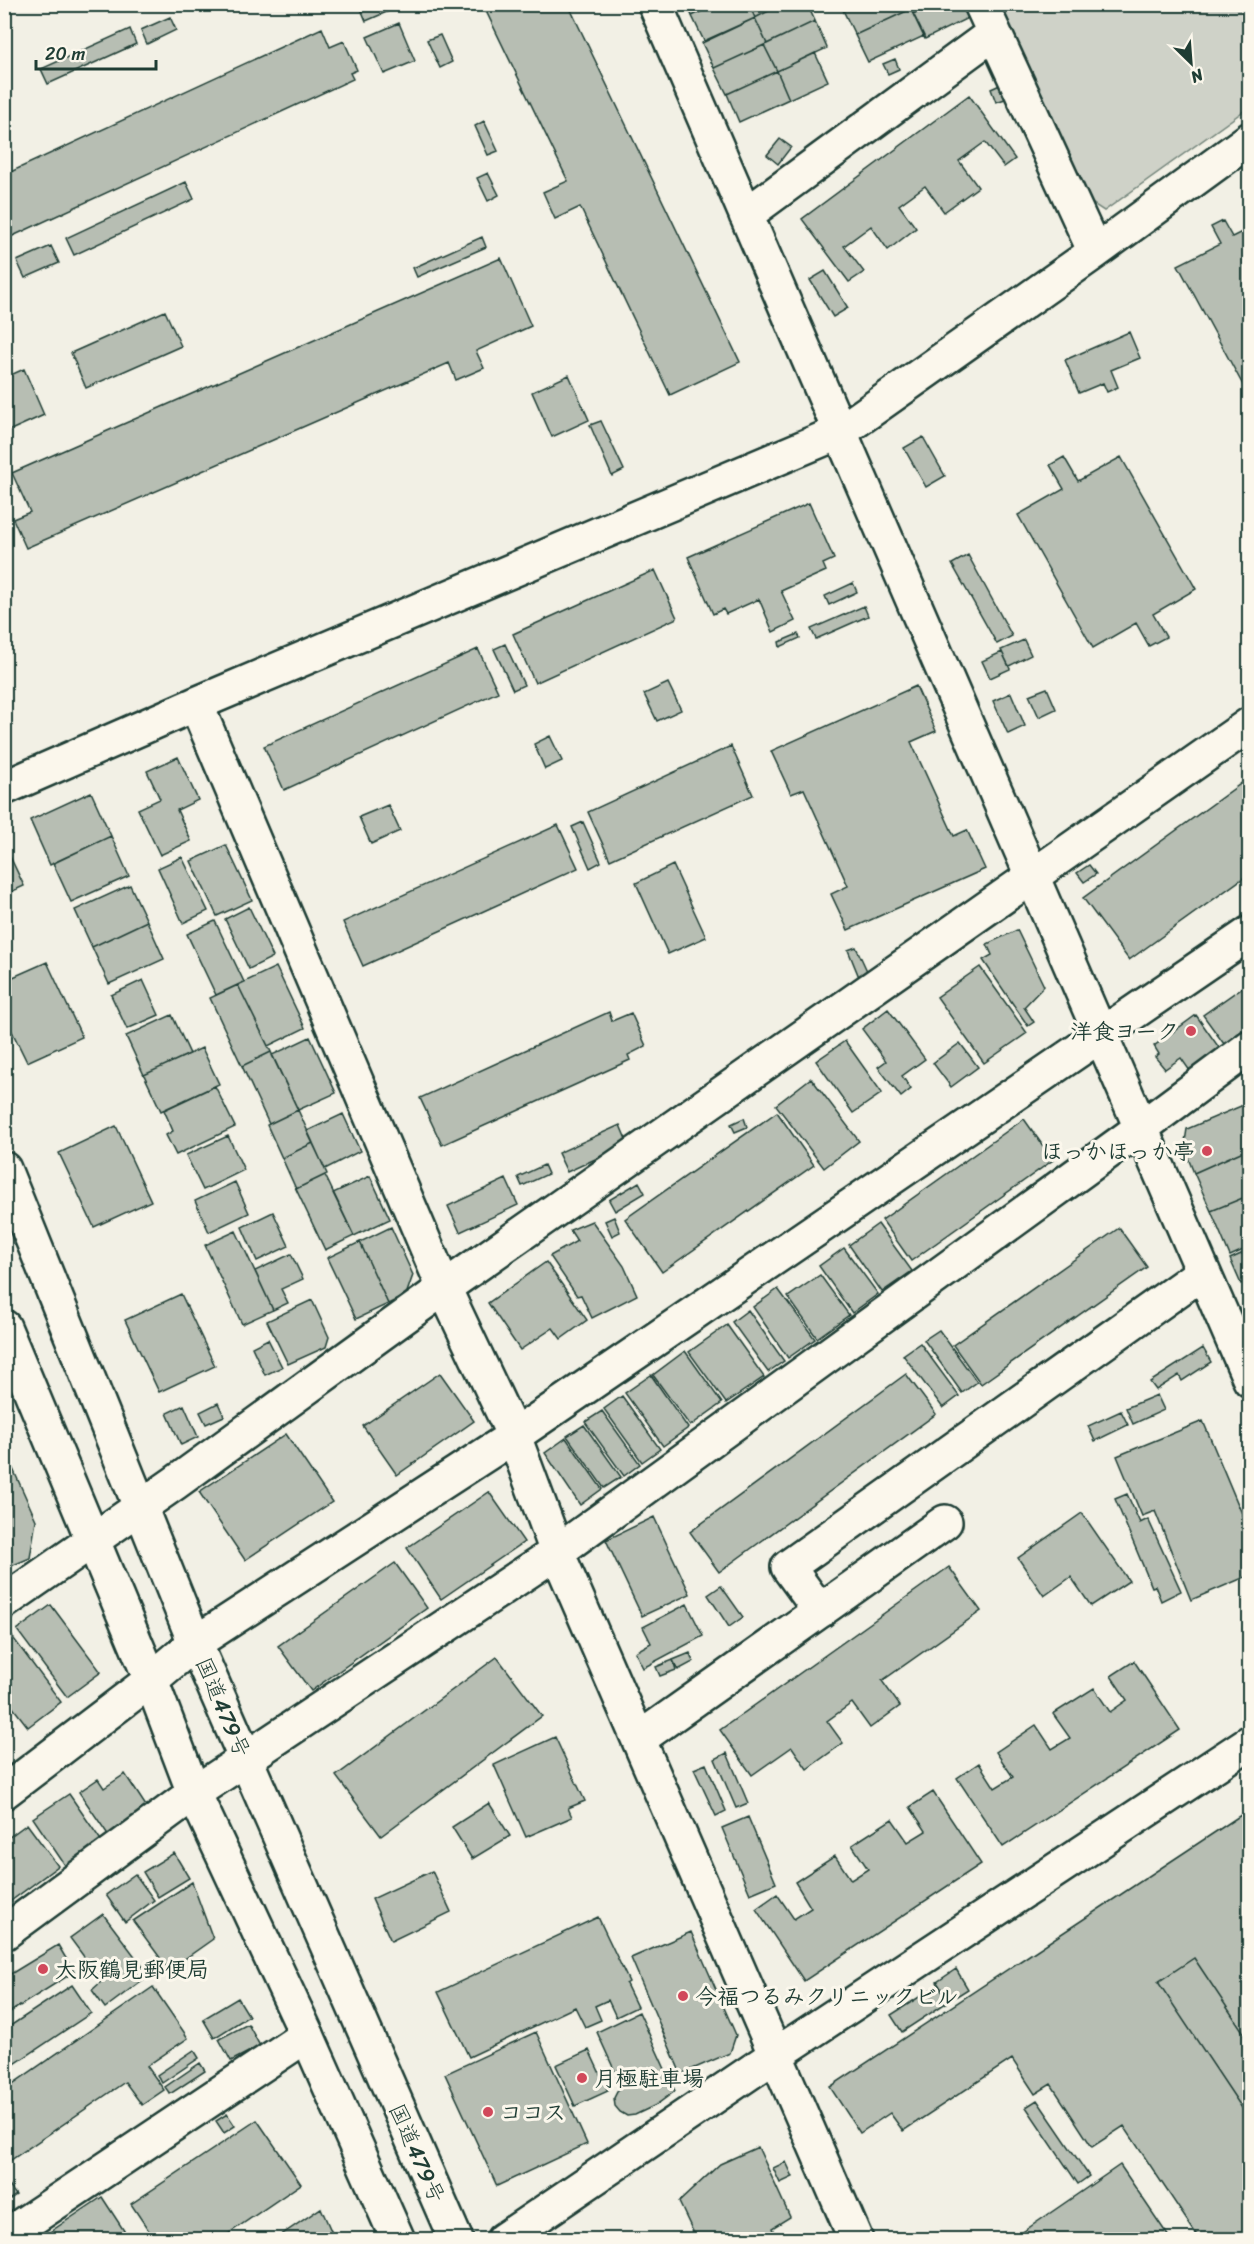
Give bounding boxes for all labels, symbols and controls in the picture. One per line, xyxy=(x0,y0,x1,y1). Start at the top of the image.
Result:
scale bar xyxy=(36,33,156,71)
north arrow xyxy=(1161,33,1221,93)
text: 20 m xyxy=(45,38,85,70)
text: N xyxy=(1185,60,1209,92)
place label: 洋食ヨーク xyxy=(1070,1012,1179,1051)
marker: 洋食ヨーク xyxy=(1184,1024,1198,1038)
place label: ほっかほっか亭 xyxy=(1041,1132,1195,1171)
marker: ほっかほっか亭 xyxy=(1200,1144,1214,1158)
street label: 国道479号 xyxy=(184,1651,262,1763)
place label: 大阪鶴見郵便局 xyxy=(55,1950,209,1989)
marker: 大阪鶴見郵便局 xyxy=(36,1962,50,1976)
place label: 今福つるみクリニックビル xyxy=(695,1977,959,2016)
marker: 今福つるみクリニックビル xyxy=(676,1989,690,2003)
place label: 月極駐車場 xyxy=(594,2059,704,2098)
marker: 月極駐車場 xyxy=(575,2071,589,2085)
place label: ココス xyxy=(500,2093,566,2132)
street label: 国道479号 xyxy=(378,2097,456,2209)
marker: ココス xyxy=(481,2105,495,2119)

